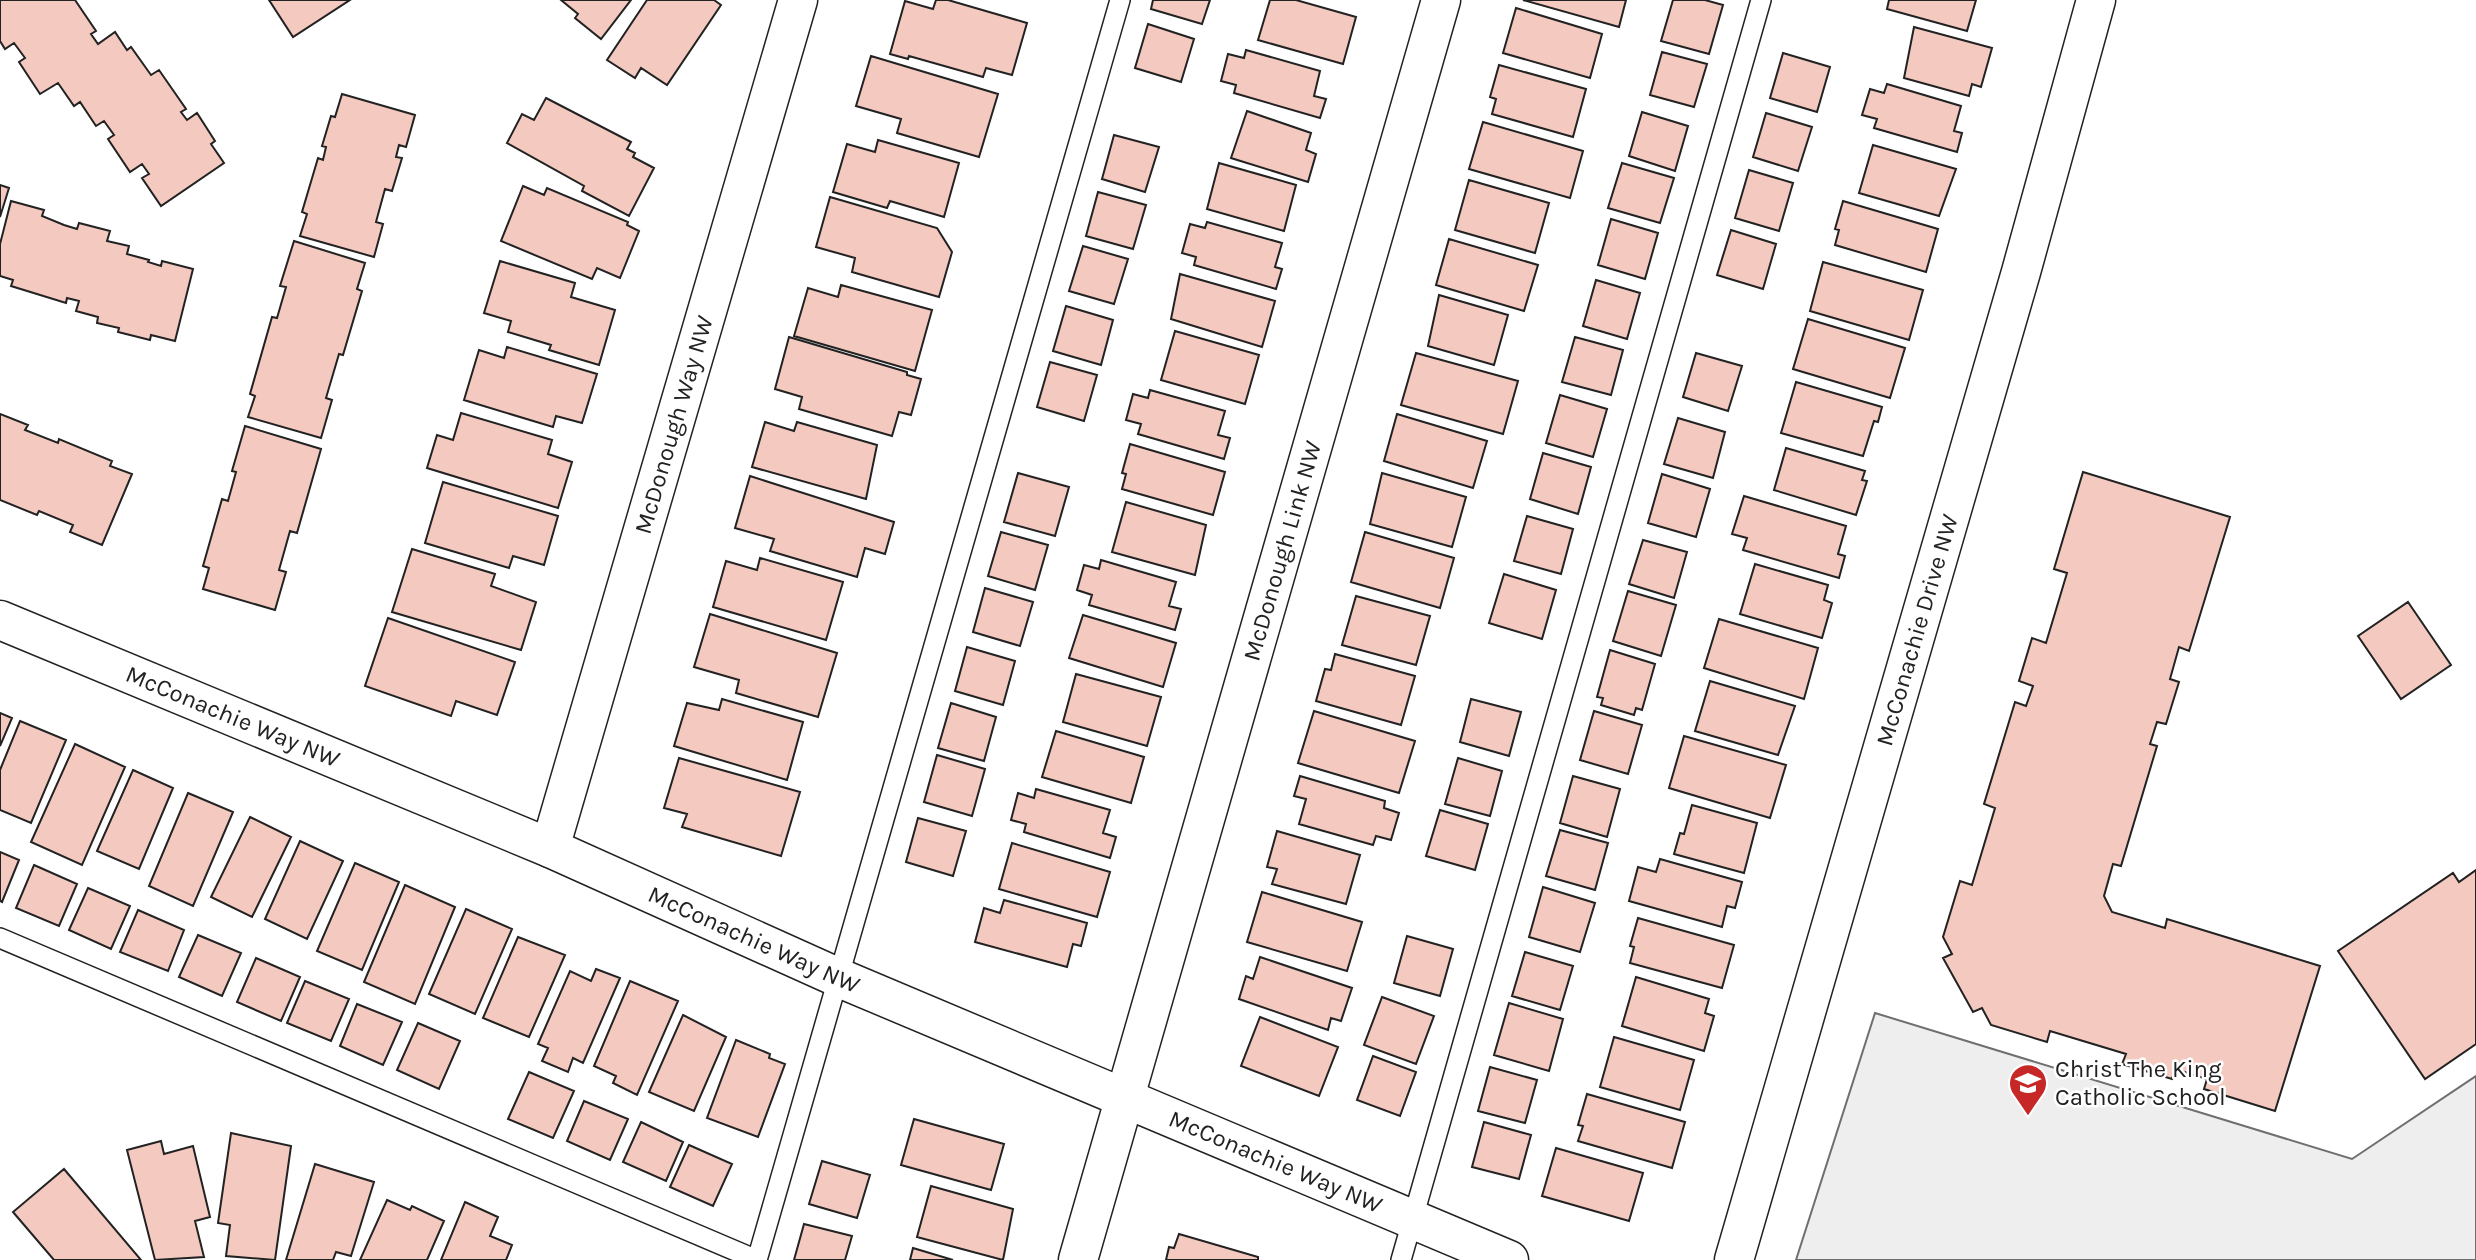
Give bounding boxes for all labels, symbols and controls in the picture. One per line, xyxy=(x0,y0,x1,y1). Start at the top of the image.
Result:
street label: McDonough Way NW xyxy=(629,312,719,537)
street label: McDonough Link NW xyxy=(1237,437,1327,664)
street label: McConachie Drive NW xyxy=(1870,510,1964,749)
street label: McConachie Way NW xyxy=(122,660,344,773)
street label: McConachie Way NW xyxy=(644,880,865,999)
place label: Christ The King Catholic School xyxy=(2055,1055,2226,1111)
school or university icon: Christ The King Catholic School xyxy=(2007,1062,2049,1117)
street label: McConachie Way NW xyxy=(1165,1104,1387,1219)

